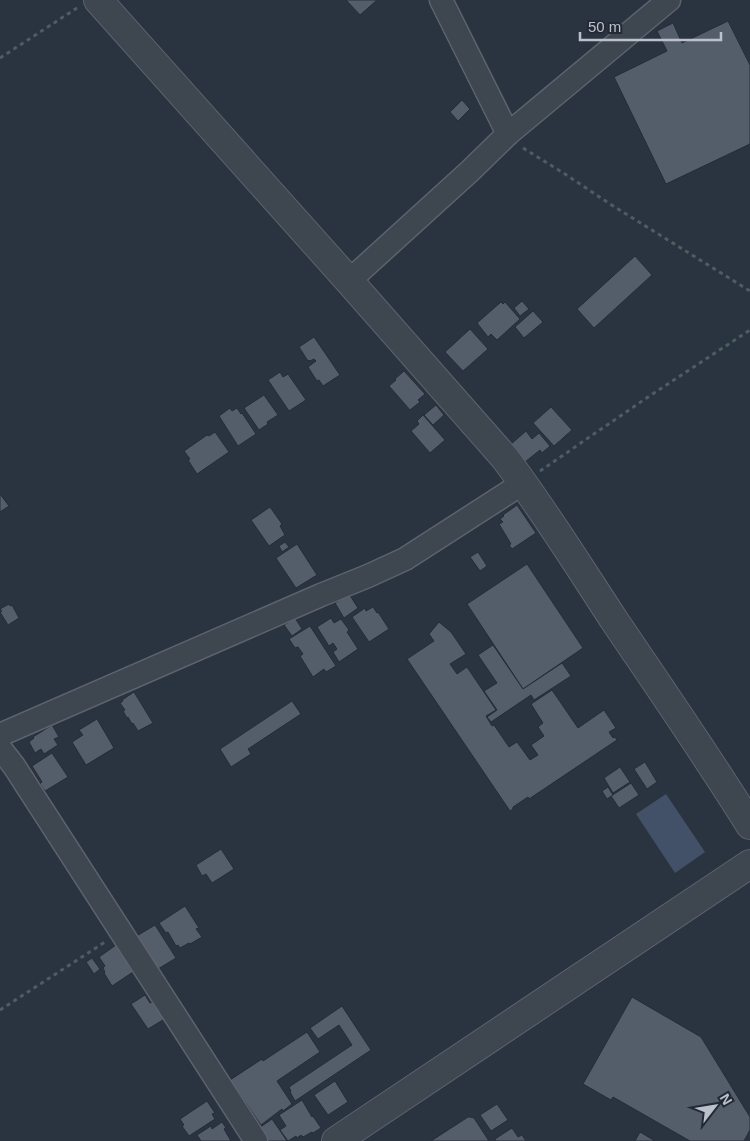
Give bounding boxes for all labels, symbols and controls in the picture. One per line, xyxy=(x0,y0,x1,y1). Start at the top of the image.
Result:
scale bar xyxy=(580,10,721,42)
text: 50 m xyxy=(588,18,621,35)
north arrow xyxy=(690,1081,740,1131)
text: N xyxy=(717,1091,736,1108)

